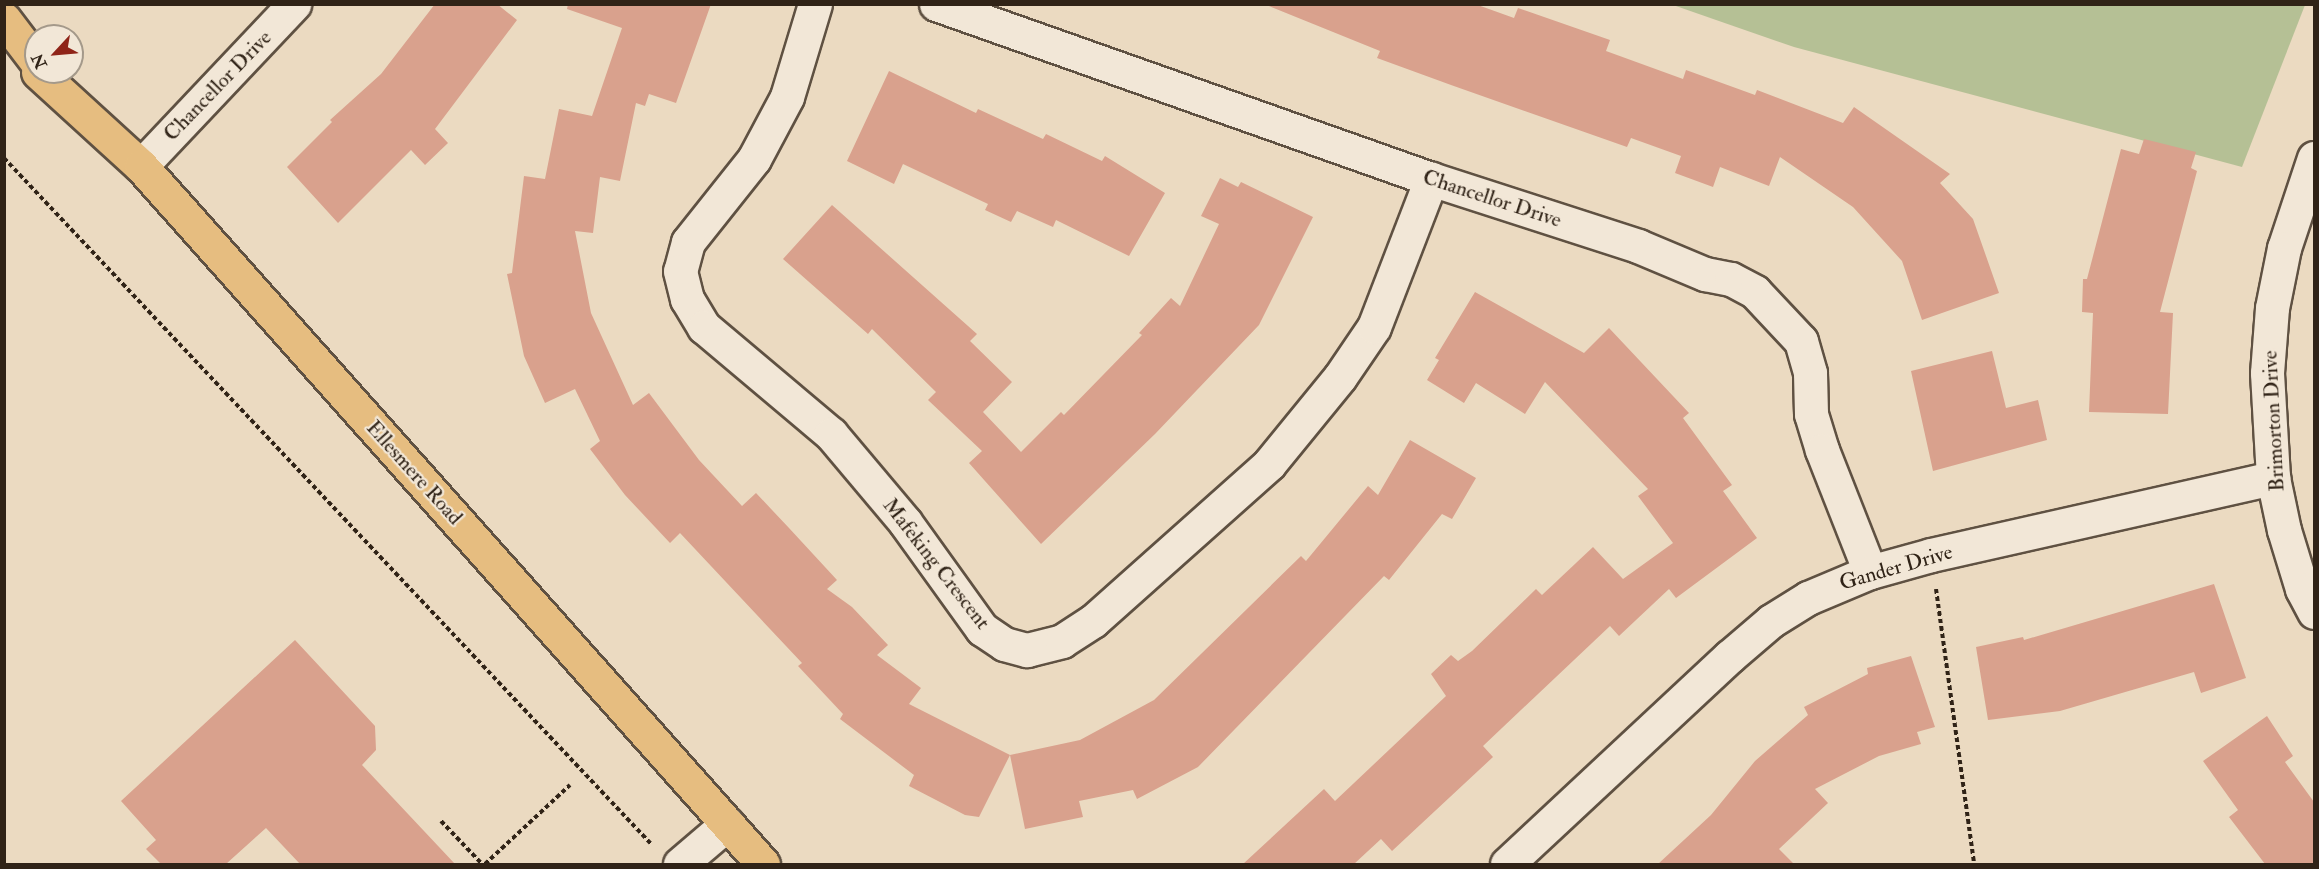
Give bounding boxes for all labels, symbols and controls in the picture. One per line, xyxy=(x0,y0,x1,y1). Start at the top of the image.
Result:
north arrow xyxy=(24,24,84,84)
street label: Chancellor Drive xyxy=(159,25,277,147)
text: N xyxy=(27,50,52,72)
street label: Chancellor Drive xyxy=(1420,165,1564,233)
street label: Brimorton Drive xyxy=(2258,350,2290,492)
street label: Ellesmere Road xyxy=(361,416,467,530)
street label: Mafeking Crescent xyxy=(877,494,995,634)
street label: Gander Drive xyxy=(1837,540,1955,596)

